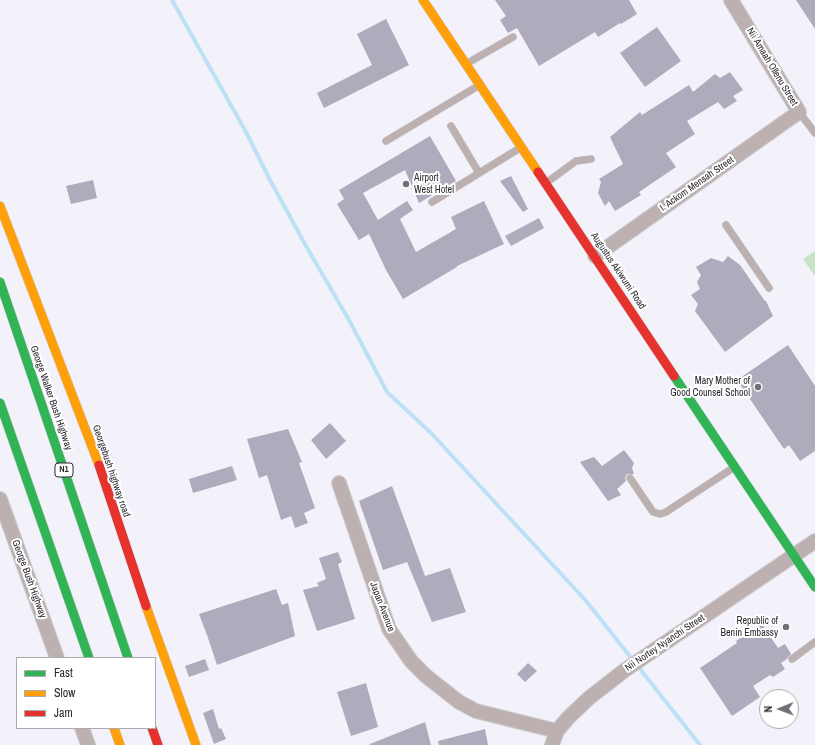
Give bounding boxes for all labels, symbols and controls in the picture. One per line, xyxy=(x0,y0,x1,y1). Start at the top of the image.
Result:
street label: Nii Amaah Ollenu Street xyxy=(744,26,800,108)
street label: I. Ackom Mensah Street xyxy=(658,154,736,214)
place label: Airport West Hotel xyxy=(414,172,454,196)
marker: Airport West Hotel xyxy=(401,179,411,189)
street label: Augustus Akiwumi Road xyxy=(588,230,648,312)
street label: George Walker Bush Highway xyxy=(27,344,75,452)
place label: Mary Mother of Good Counsel School xyxy=(670,375,750,398)
marker: Mary Mother of Good Counsel School xyxy=(753,382,763,392)
street label: Georgebush highway road xyxy=(90,423,132,519)
road number: N1 xyxy=(55,463,73,477)
street label: George Bush Highway xyxy=(9,538,49,620)
street label: Japan Avenue xyxy=(367,580,397,634)
street label: Nii Nortey Nyanchi Street xyxy=(623,612,707,674)
place label: Republic of Benin Embassy xyxy=(721,615,778,638)
marker: Republic of Benin Embassy xyxy=(781,622,791,632)
legend xyxy=(16,657,156,729)
text: Fast xyxy=(54,665,73,681)
text: Slow xyxy=(54,685,75,701)
north arrow xyxy=(759,689,799,729)
text: Jam xyxy=(54,705,73,721)
text: N xyxy=(761,706,775,713)

